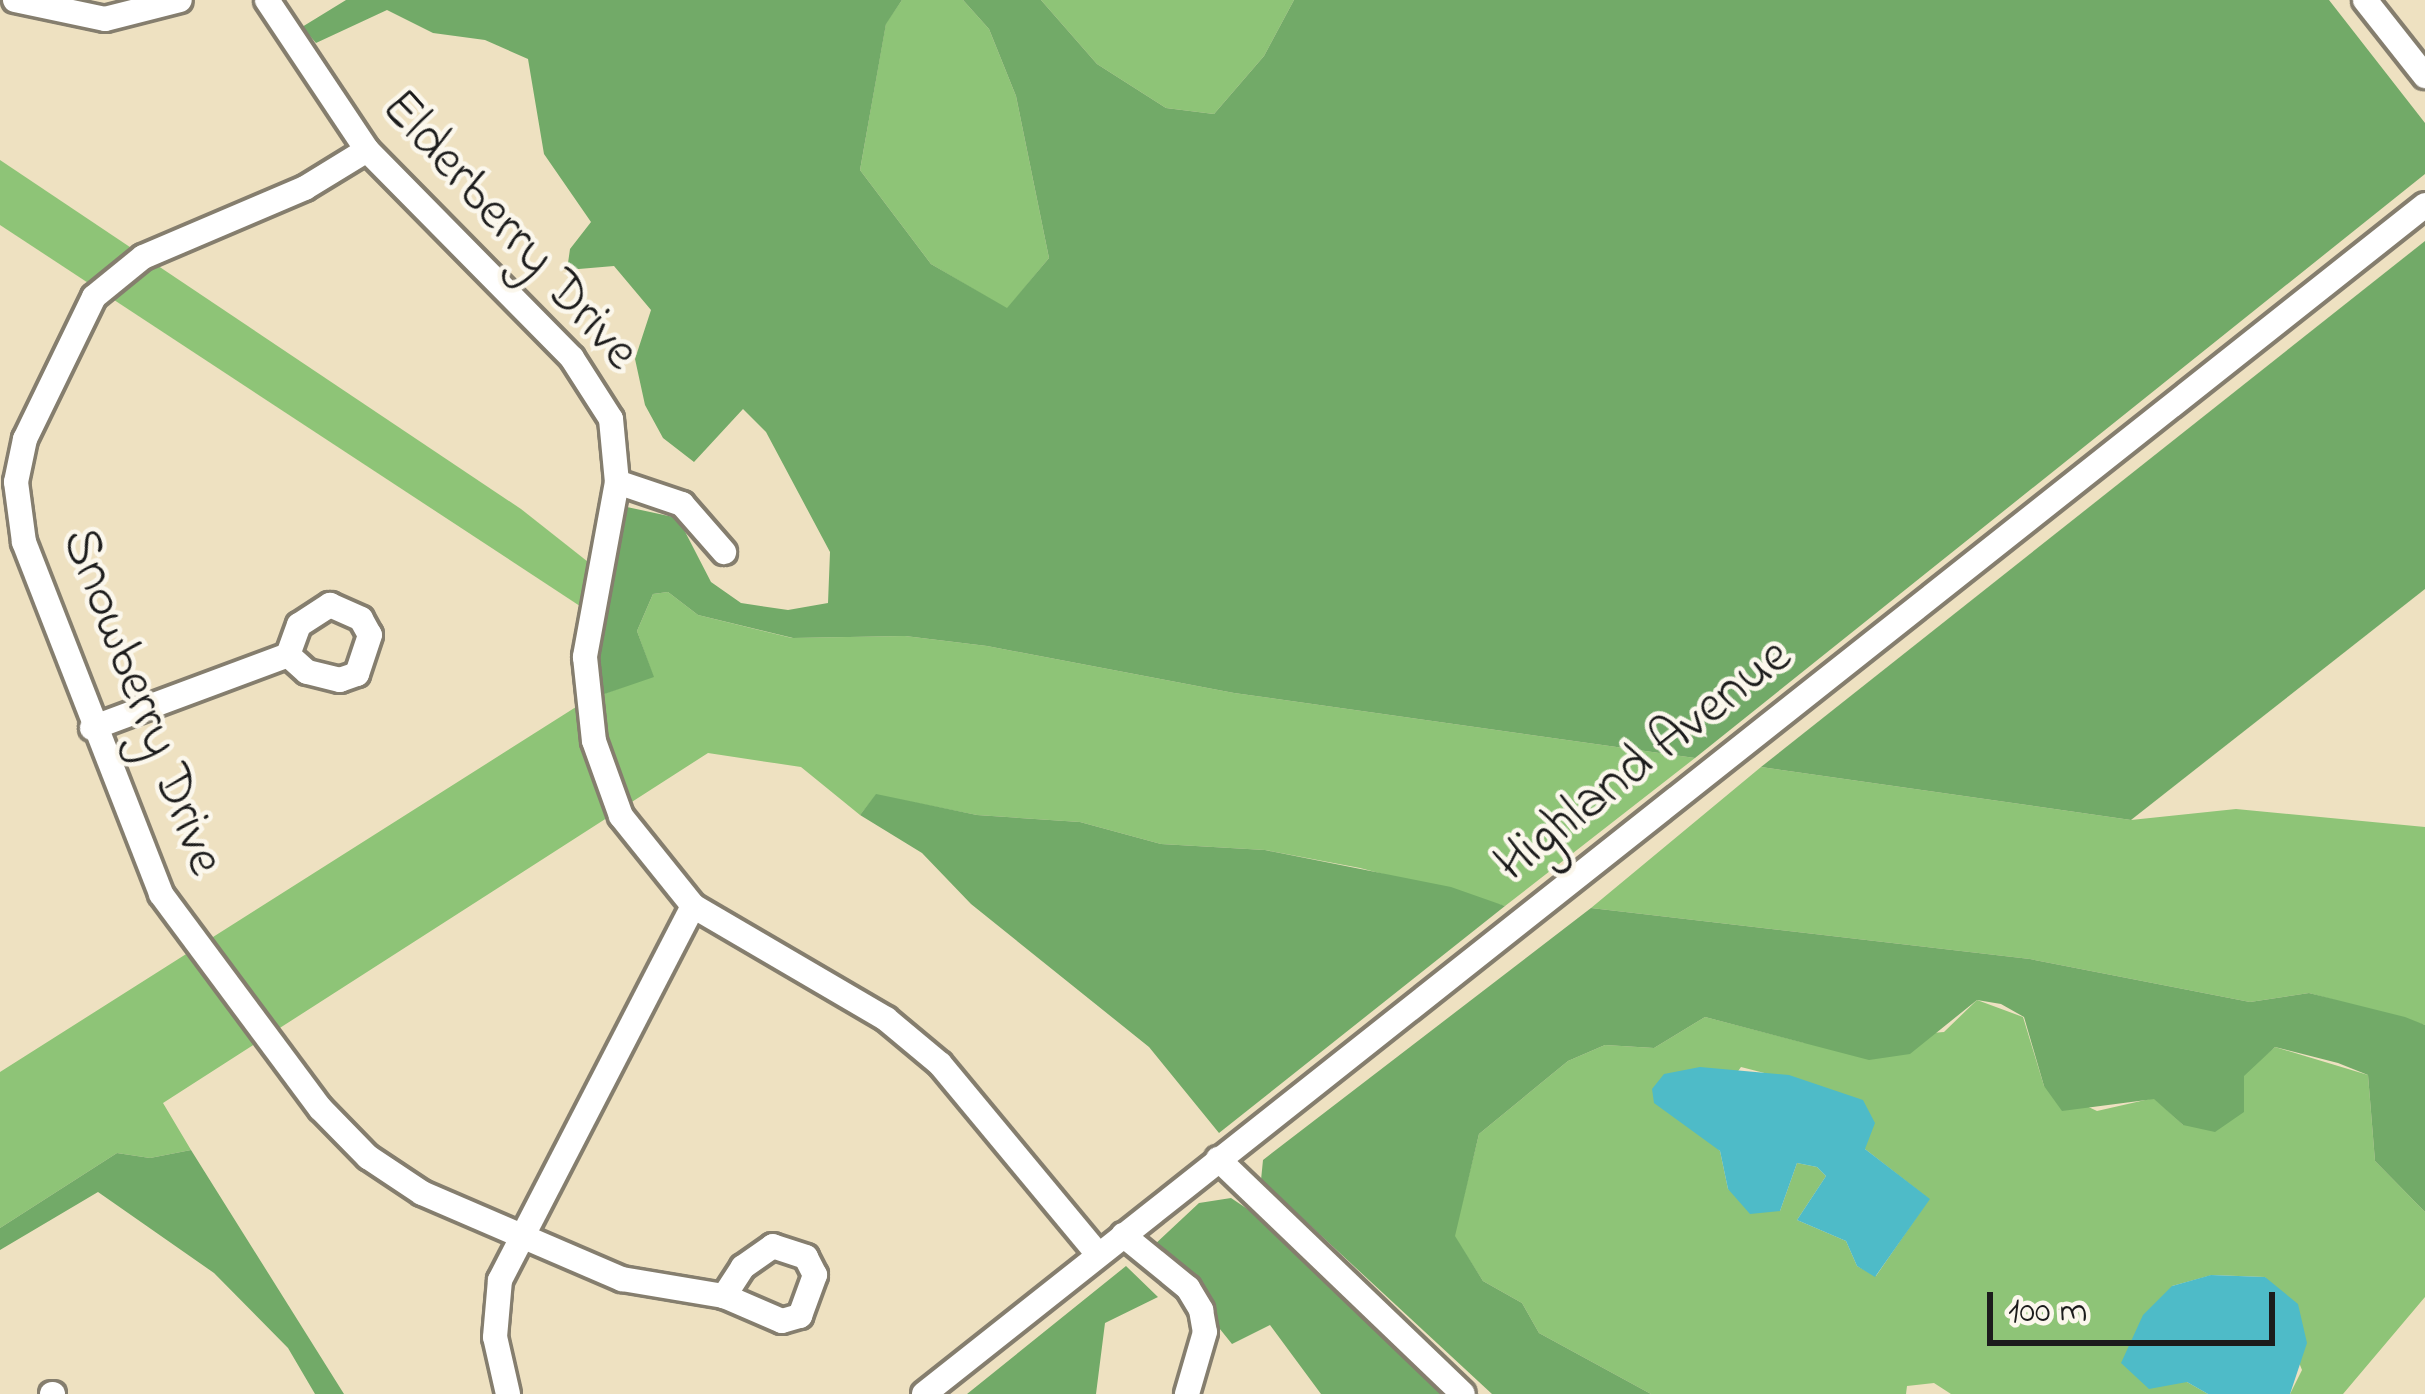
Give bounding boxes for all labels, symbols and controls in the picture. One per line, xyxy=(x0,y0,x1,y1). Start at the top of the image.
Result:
street label: Elderberry Drive xyxy=(366,77,652,385)
street label: Snowberry Drive xyxy=(45,519,237,885)
street label: Highland Avenue xyxy=(1483,625,1805,897)
scale bar xyxy=(1993,1268,2281,1342)
text: 100 m xyxy=(2008,1286,2088,1339)

